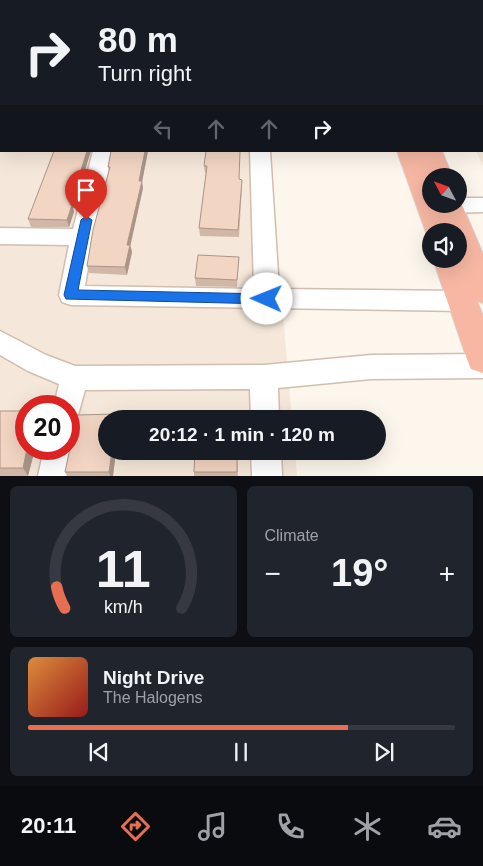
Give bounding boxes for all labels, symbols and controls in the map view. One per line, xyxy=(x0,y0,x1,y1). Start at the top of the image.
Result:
icon: right xyxy=(15,20,80,85)
text: 80 m xyxy=(98,20,178,59)
text: Turn right xyxy=(98,61,191,86)
icon: left xyxy=(149,115,177,143)
icon: ahead xyxy=(202,115,230,143)
icon: ahead xyxy=(255,115,283,143)
icon: right xyxy=(308,115,336,143)
north arrow xyxy=(422,168,468,212)
map controls xyxy=(422,168,467,268)
pin xyxy=(65,169,107,220)
icon: arrive xyxy=(72,176,100,204)
button: sound xyxy=(422,223,467,268)
position arrow xyxy=(240,272,292,324)
speed limit sign: 20 xyxy=(15,395,80,460)
text: 20:12 · 1 min · 120 m xyxy=(149,424,335,445)
text: Climate xyxy=(265,527,319,544)
text: 11 xyxy=(96,540,151,598)
text: 19° xyxy=(331,552,388,594)
text: − xyxy=(265,558,281,589)
text: + xyxy=(439,558,455,589)
text: km/h xyxy=(104,597,143,617)
text: Night Drive xyxy=(103,667,204,688)
text: The Halogens xyxy=(103,689,203,706)
icon: previous xyxy=(85,738,113,766)
icon: pause xyxy=(227,738,255,766)
icon: next xyxy=(370,738,398,766)
icon: directions xyxy=(118,809,153,844)
icon: music xyxy=(195,809,230,844)
icon: phone xyxy=(273,809,308,844)
icon: climate xyxy=(350,809,385,844)
icon: car xyxy=(427,809,462,844)
text: 20:11 xyxy=(21,813,76,838)

